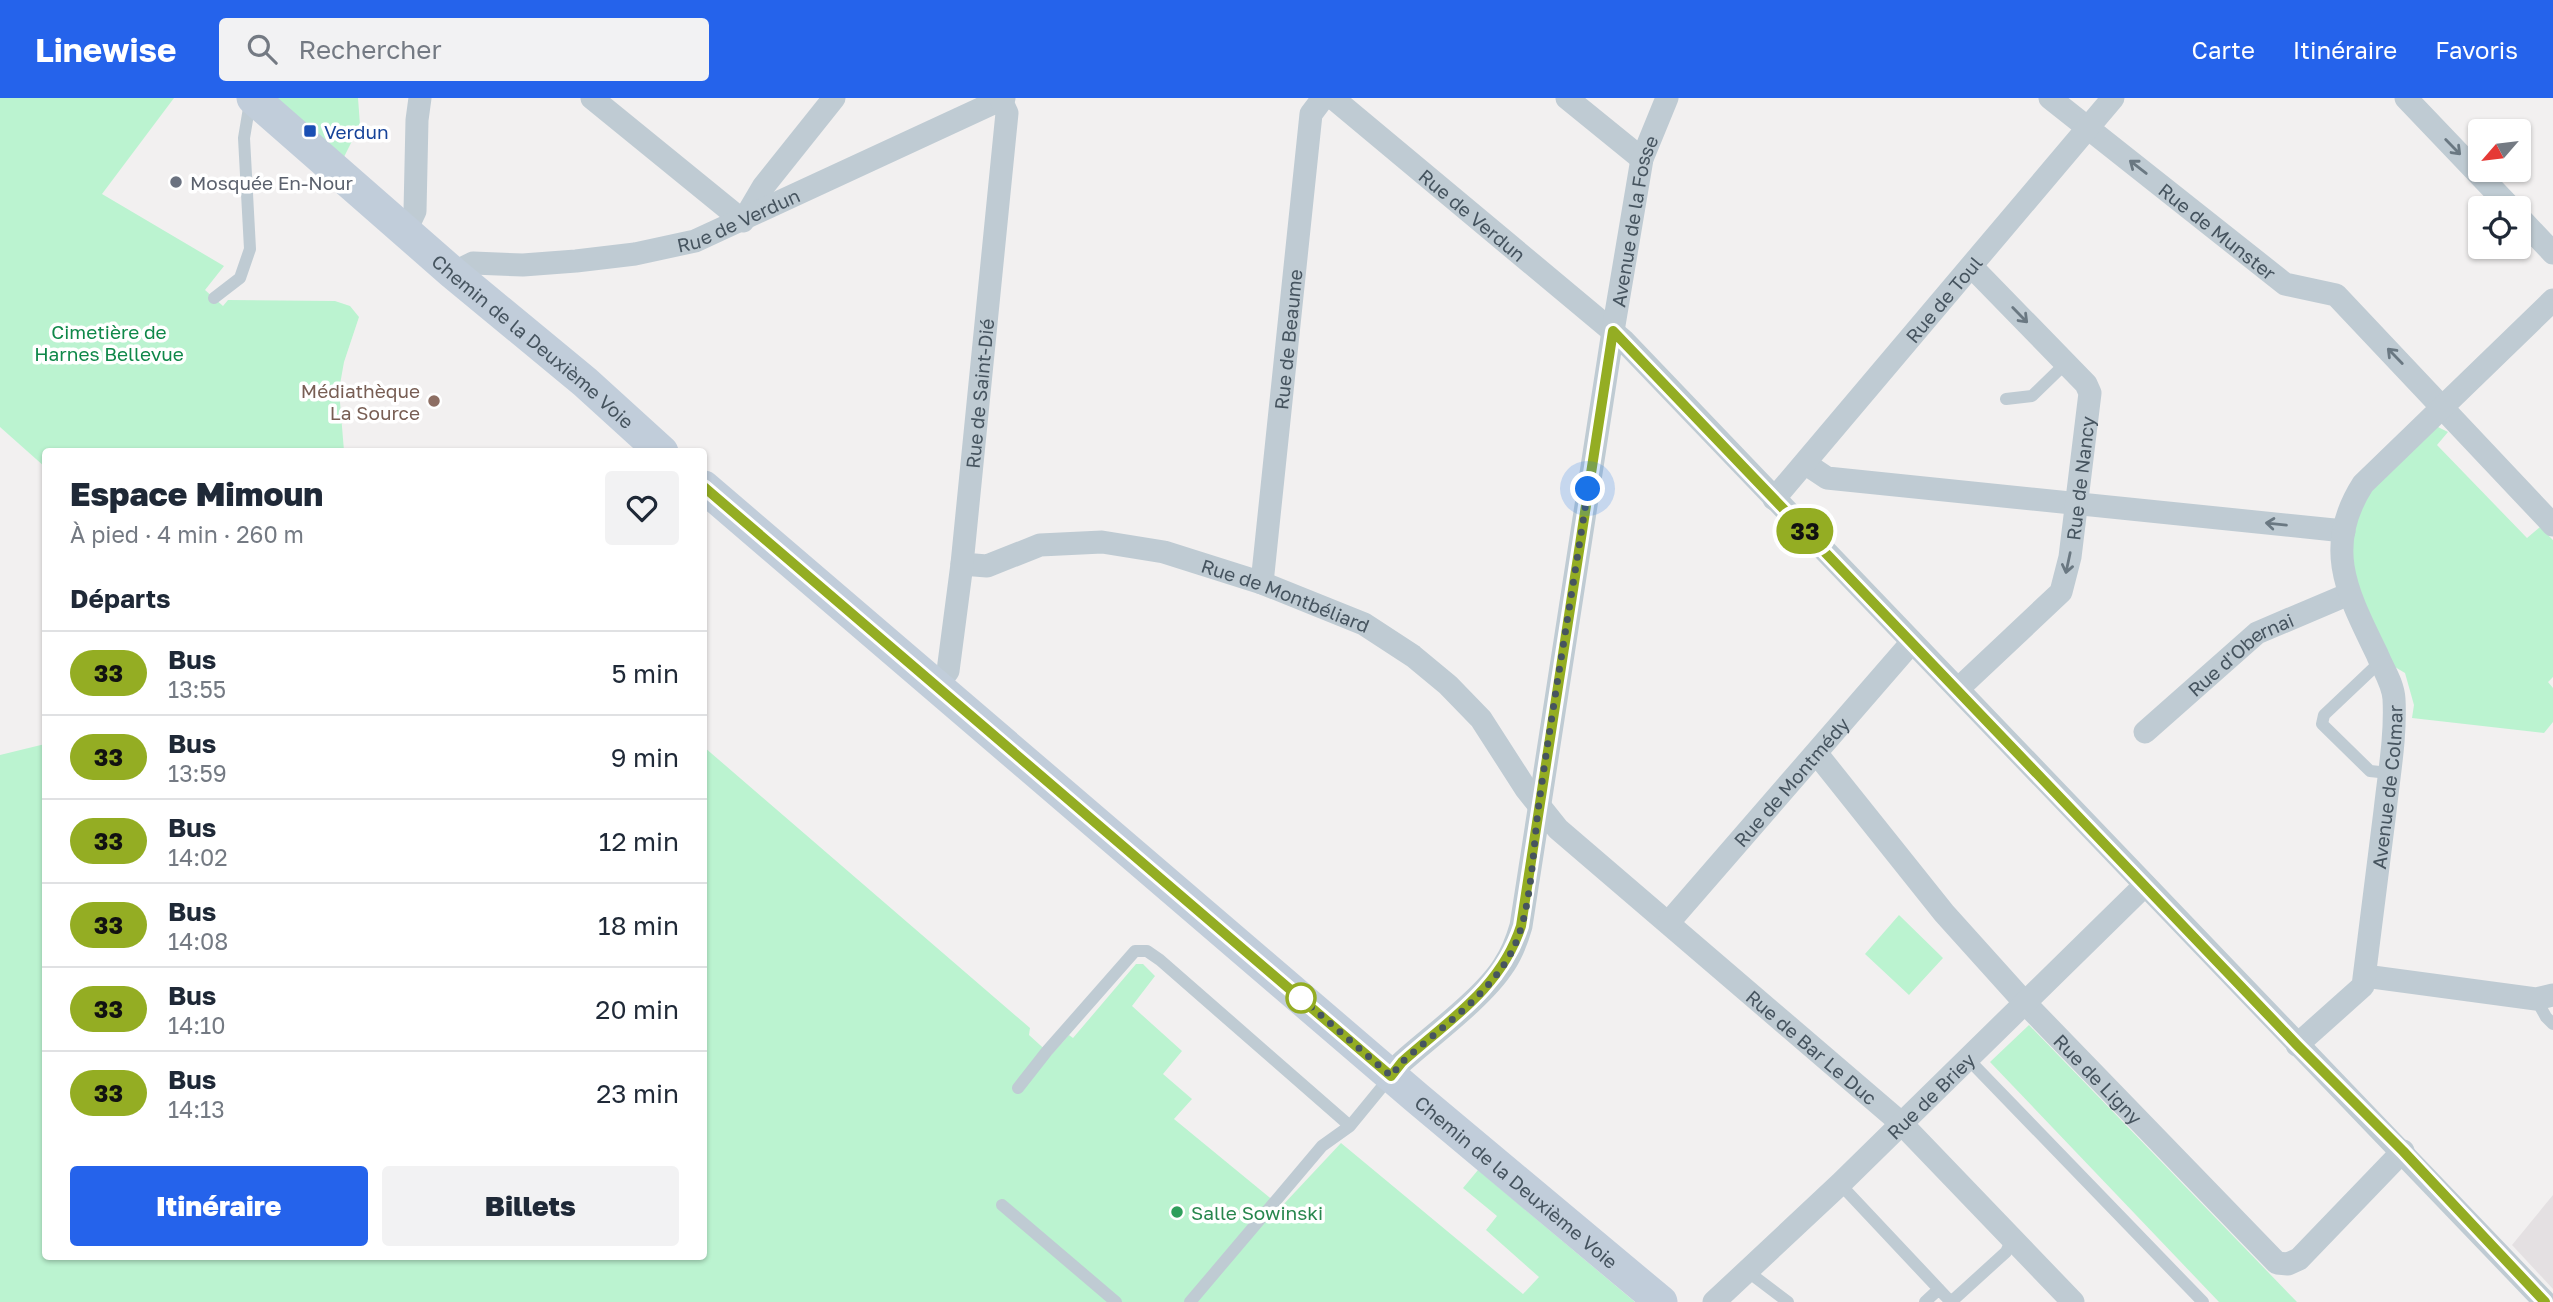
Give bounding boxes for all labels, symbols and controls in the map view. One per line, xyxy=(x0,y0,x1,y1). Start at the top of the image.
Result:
search box xyxy=(219,18,709,81)
text: Linewise xyxy=(35,30,177,69)
icon: search xyxy=(243,30,281,68)
text: Rechercher xyxy=(299,34,442,65)
text: Carte xyxy=(2192,35,2255,64)
text: Itinéraire xyxy=(2293,35,2397,64)
text: Favoris xyxy=(2435,35,2518,64)
north arrow xyxy=(2468,119,2530,182)
map controls xyxy=(2468,119,2531,259)
place label: Verdun xyxy=(324,120,389,143)
marker: Verdun xyxy=(302,123,318,139)
street label: Avenue de la Fosse xyxy=(1606,132,1662,309)
one-way arrow xyxy=(2444,139,2461,156)
one-way arrow xyxy=(2129,160,2147,175)
street label: Rue de Verdun xyxy=(1415,163,1531,266)
place label: Mosquée En-Nour xyxy=(190,171,354,194)
marker: Mosquée En-Nour xyxy=(168,174,184,190)
street label: Rue de Munster xyxy=(2155,177,2281,285)
street label: Rue de Verdun xyxy=(675,183,803,256)
button: locate xyxy=(2468,196,2531,259)
street label: Chemin de la Deuxième Voie xyxy=(428,249,639,433)
street label: Rue de Toul xyxy=(1900,251,1986,347)
street label: Rue de Beaume xyxy=(1269,268,1306,411)
one-way arrow xyxy=(2012,306,2029,323)
street label: Rue de Saint-Dié xyxy=(960,317,998,470)
park label: Cimetière de Harnes Bellevue xyxy=(34,320,184,365)
one-way arrow xyxy=(2387,348,2404,366)
place label: Médiathèque La Source xyxy=(301,379,420,424)
marker: Médiathèque La Source xyxy=(426,393,442,409)
street label: Rue de Nancy xyxy=(2061,414,2099,542)
button: heart xyxy=(605,471,679,545)
your location xyxy=(1570,471,1605,506)
text: Espace Mimoun xyxy=(70,474,323,513)
line badge: 33 xyxy=(1773,508,1836,554)
text: 33 xyxy=(1790,516,1820,545)
one-way arrow xyxy=(2265,517,2288,530)
text: À pied · 4 min · 260 m xyxy=(70,520,304,548)
one-way arrow xyxy=(2061,551,2074,574)
street label: Rue de Montbéliard xyxy=(1199,553,1373,637)
text: Départs xyxy=(70,583,171,614)
street label: Rue d'Obernai xyxy=(2183,607,2297,701)
text: Bus xyxy=(168,644,216,675)
text: 33 xyxy=(94,658,123,687)
text: 5 min xyxy=(611,658,679,689)
text: 13:55 xyxy=(168,675,226,703)
street label: Avenue de Colmar xyxy=(2366,704,2406,870)
street label: Rue de Montmédy xyxy=(1728,712,1854,851)
text: Bus xyxy=(168,728,216,759)
text: 33 xyxy=(94,742,123,771)
text: 9 min xyxy=(611,742,679,773)
text: 13:59 xyxy=(168,759,227,787)
text: Bus xyxy=(168,812,216,843)
text: 33 xyxy=(94,826,123,855)
text: 12 min xyxy=(599,826,679,857)
text: 14:02 xyxy=(168,843,228,871)
text: Bus xyxy=(168,896,216,927)
text: 33 xyxy=(94,910,123,939)
text: 18 min xyxy=(598,910,679,941)
text: 14:08 xyxy=(168,927,228,955)
text: Bus xyxy=(168,980,216,1011)
unlabelled marker xyxy=(1286,983,1316,1013)
street label: Rue de Bar Le Duc xyxy=(1742,984,1882,1109)
text: 33 xyxy=(94,994,123,1023)
text: 20 min xyxy=(595,994,679,1025)
text: 14:10 xyxy=(168,1011,226,1039)
street label: Rue de Ligny xyxy=(2049,1029,2148,1129)
street label: Rue de Briey xyxy=(1882,1047,1979,1144)
text: Bus xyxy=(168,1064,216,1095)
text: 33 xyxy=(94,1078,123,1107)
text: 23 min xyxy=(596,1078,679,1109)
street label: Chemin de la Deuxième Voie xyxy=(1411,1090,1623,1273)
text: 14:13 xyxy=(168,1095,225,1123)
button: Itinéraire xyxy=(70,1166,368,1246)
button: Billets xyxy=(382,1166,679,1246)
place label: Salle Sowinski xyxy=(1191,1201,1323,1224)
marker: Salle Sowinski xyxy=(1169,1204,1185,1220)

